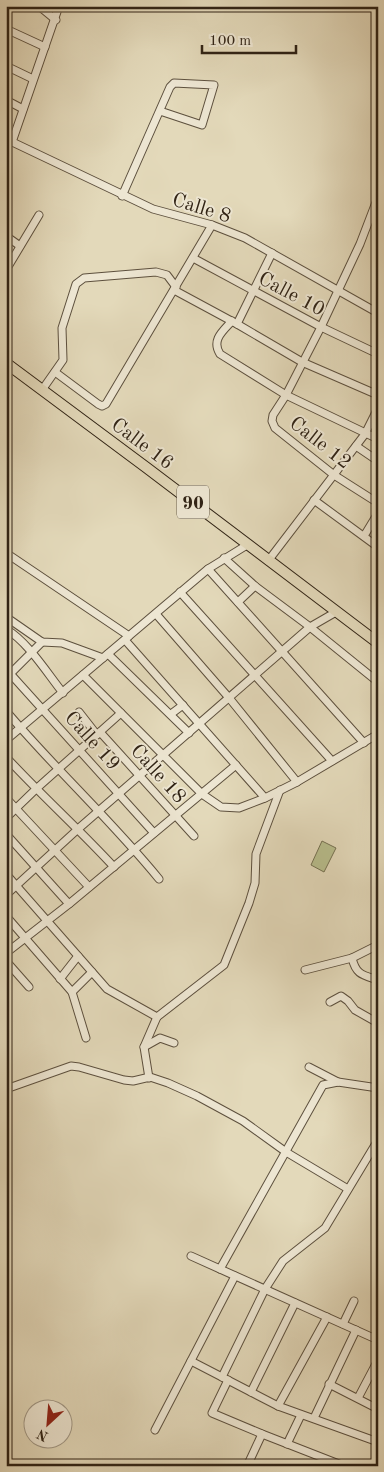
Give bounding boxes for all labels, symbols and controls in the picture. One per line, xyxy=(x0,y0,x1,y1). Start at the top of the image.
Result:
scale bar xyxy=(202,22,295,54)
text: 100 m xyxy=(209,34,251,49)
street label: Calle 8 xyxy=(170,191,233,227)
street label: Calle 10 xyxy=(255,269,328,321)
street label: Calle 12 xyxy=(285,414,354,474)
street label: Calle 16 xyxy=(107,415,177,474)
road number: 90 xyxy=(177,486,209,518)
street label: Calle 19 xyxy=(60,708,123,775)
street label: Calle 18 xyxy=(126,741,189,808)
north arrow xyxy=(22,1400,72,1450)
text: N xyxy=(35,1426,51,1443)

